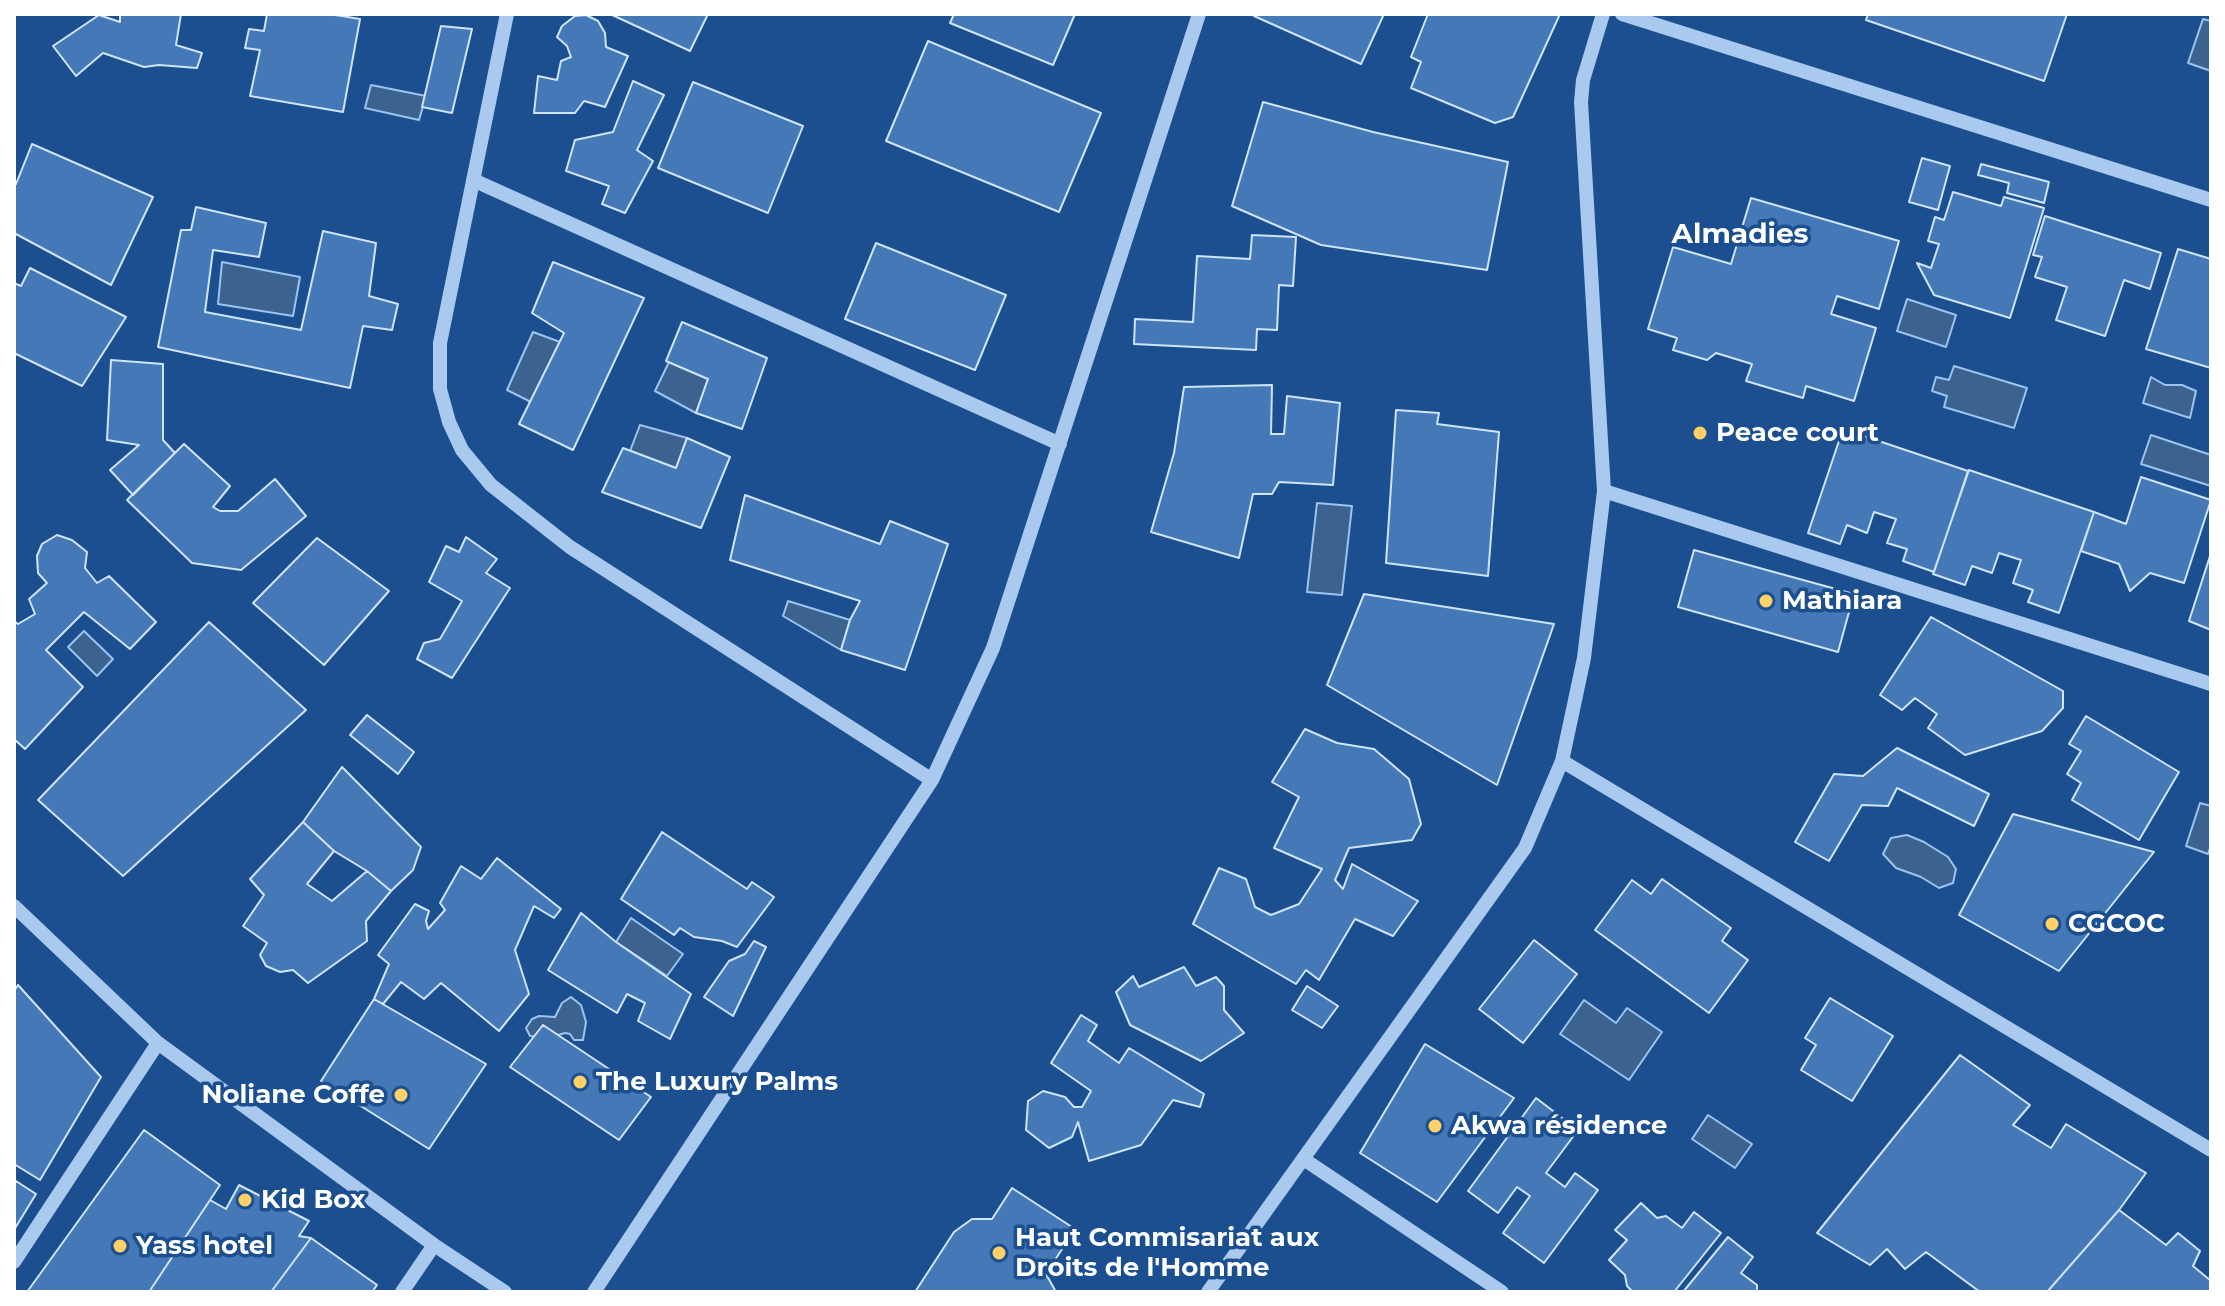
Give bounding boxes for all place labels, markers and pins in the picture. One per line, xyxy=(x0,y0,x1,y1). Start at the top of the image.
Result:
place label: Peace court xyxy=(1716,417,1879,449)
marker: Peace court xyxy=(1691,424,1709,442)
place label: Mathiara xyxy=(1782,585,1902,617)
marker: Mathiara xyxy=(1757,592,1775,610)
place label: CGCOC xyxy=(2068,908,2165,940)
marker: CGCOC xyxy=(2043,915,2061,933)
place label: The Luxury Palms xyxy=(596,1066,838,1098)
marker: The Luxury Palms xyxy=(571,1073,589,1091)
place label: Noliane Coffe xyxy=(202,1079,385,1111)
marker: Noliane Coffe xyxy=(392,1086,410,1104)
place label: Akwa résidence xyxy=(1451,1110,1667,1142)
marker: Akwa résidence xyxy=(1426,1117,1444,1135)
place label: Kid Box xyxy=(261,1184,365,1216)
marker: Kid Box xyxy=(236,1191,254,1209)
place label: Haut Commisariat aux Droits de l'Homme xyxy=(1015,1222,1319,1284)
place label: Yass hotel xyxy=(136,1230,273,1262)
marker: Yass hotel xyxy=(111,1237,129,1255)
marker: Haut Commisariat aux Droits de l'Homme xyxy=(990,1244,1008,1262)

